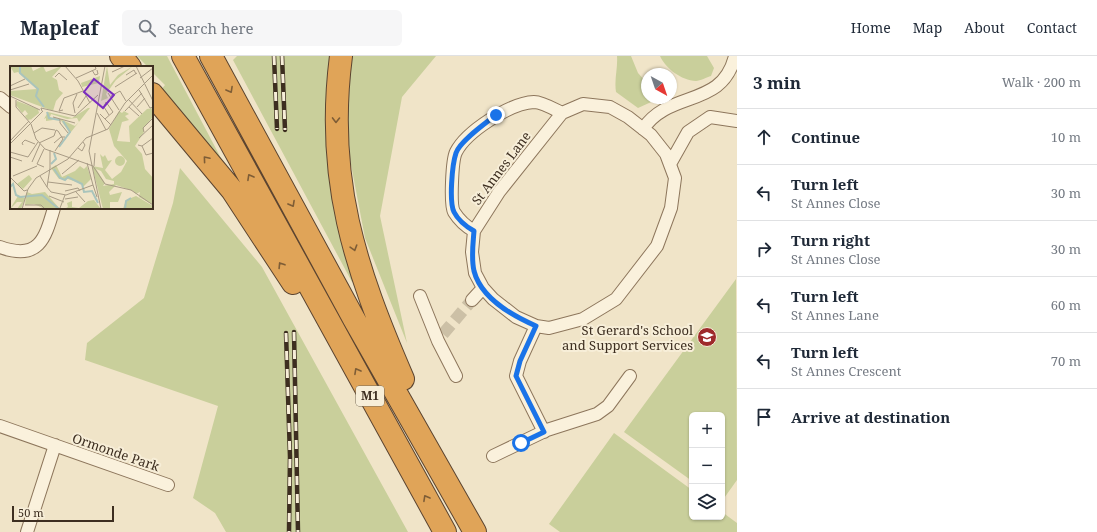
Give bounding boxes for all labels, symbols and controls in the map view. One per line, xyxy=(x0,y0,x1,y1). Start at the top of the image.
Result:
search box xyxy=(122,10,402,46)
text: Mapleaf xyxy=(20,15,98,41)
icon: search xyxy=(136,17,158,39)
text: Search here xyxy=(168,18,254,38)
text: Home xyxy=(851,18,891,37)
text: Map xyxy=(913,18,942,37)
text: About xyxy=(964,18,1005,37)
text: Contact xyxy=(1027,18,1077,37)
inset map xyxy=(10,66,153,209)
north arrow xyxy=(641,68,677,104)
text: 3 min xyxy=(753,71,801,94)
text: Walk · 200 m xyxy=(1002,73,1081,91)
one-way arrow xyxy=(225,86,233,93)
route end xyxy=(487,106,505,124)
one-way arrow xyxy=(332,117,340,123)
icon: ahead xyxy=(753,126,775,148)
street label: St Annes Lane xyxy=(467,127,535,209)
text: Continue xyxy=(791,127,860,147)
text: 10 m xyxy=(1051,128,1081,146)
one-way arrow xyxy=(204,156,211,163)
one-way arrow xyxy=(247,173,254,181)
text: Turn left xyxy=(791,174,859,194)
icon: left xyxy=(753,182,775,204)
text: 30 m xyxy=(1051,184,1081,202)
text: St Annes Close xyxy=(791,194,881,212)
one-way arrow xyxy=(287,200,295,208)
text: Turn right xyxy=(791,230,870,250)
icon: right xyxy=(753,238,775,260)
text: 30 m xyxy=(1051,240,1081,258)
one-way arrow xyxy=(349,245,358,252)
text: St Annes Close xyxy=(791,250,881,268)
one-way arrow xyxy=(279,262,286,269)
text: Turn left xyxy=(791,286,859,306)
icon: left xyxy=(753,294,775,316)
text: 60 m xyxy=(1051,296,1081,314)
text: St Annes Lane xyxy=(791,306,879,324)
place label: St Gerard's School and Support Services xyxy=(562,321,693,354)
school or university icon: St Gerard's School and Support Services xyxy=(696,326,718,348)
text: Turn left xyxy=(791,342,859,362)
icon: left xyxy=(753,350,775,372)
text: 70 m xyxy=(1051,352,1081,370)
text: St Annes Crescent xyxy=(791,362,901,380)
one-way arrow xyxy=(354,368,362,376)
road number: M1 xyxy=(356,386,384,406)
icon: arrive xyxy=(753,406,775,428)
text: Arrive at destination xyxy=(791,407,950,427)
map controls xyxy=(689,412,725,520)
button: + xyxy=(689,412,725,448)
street label: Ormonde Park xyxy=(70,429,162,475)
route start xyxy=(512,434,530,452)
button: − xyxy=(689,448,725,484)
button: layers xyxy=(689,484,725,520)
one-way arrow xyxy=(424,495,431,502)
scale bar xyxy=(12,504,114,523)
text: 50 m xyxy=(18,505,44,520)

